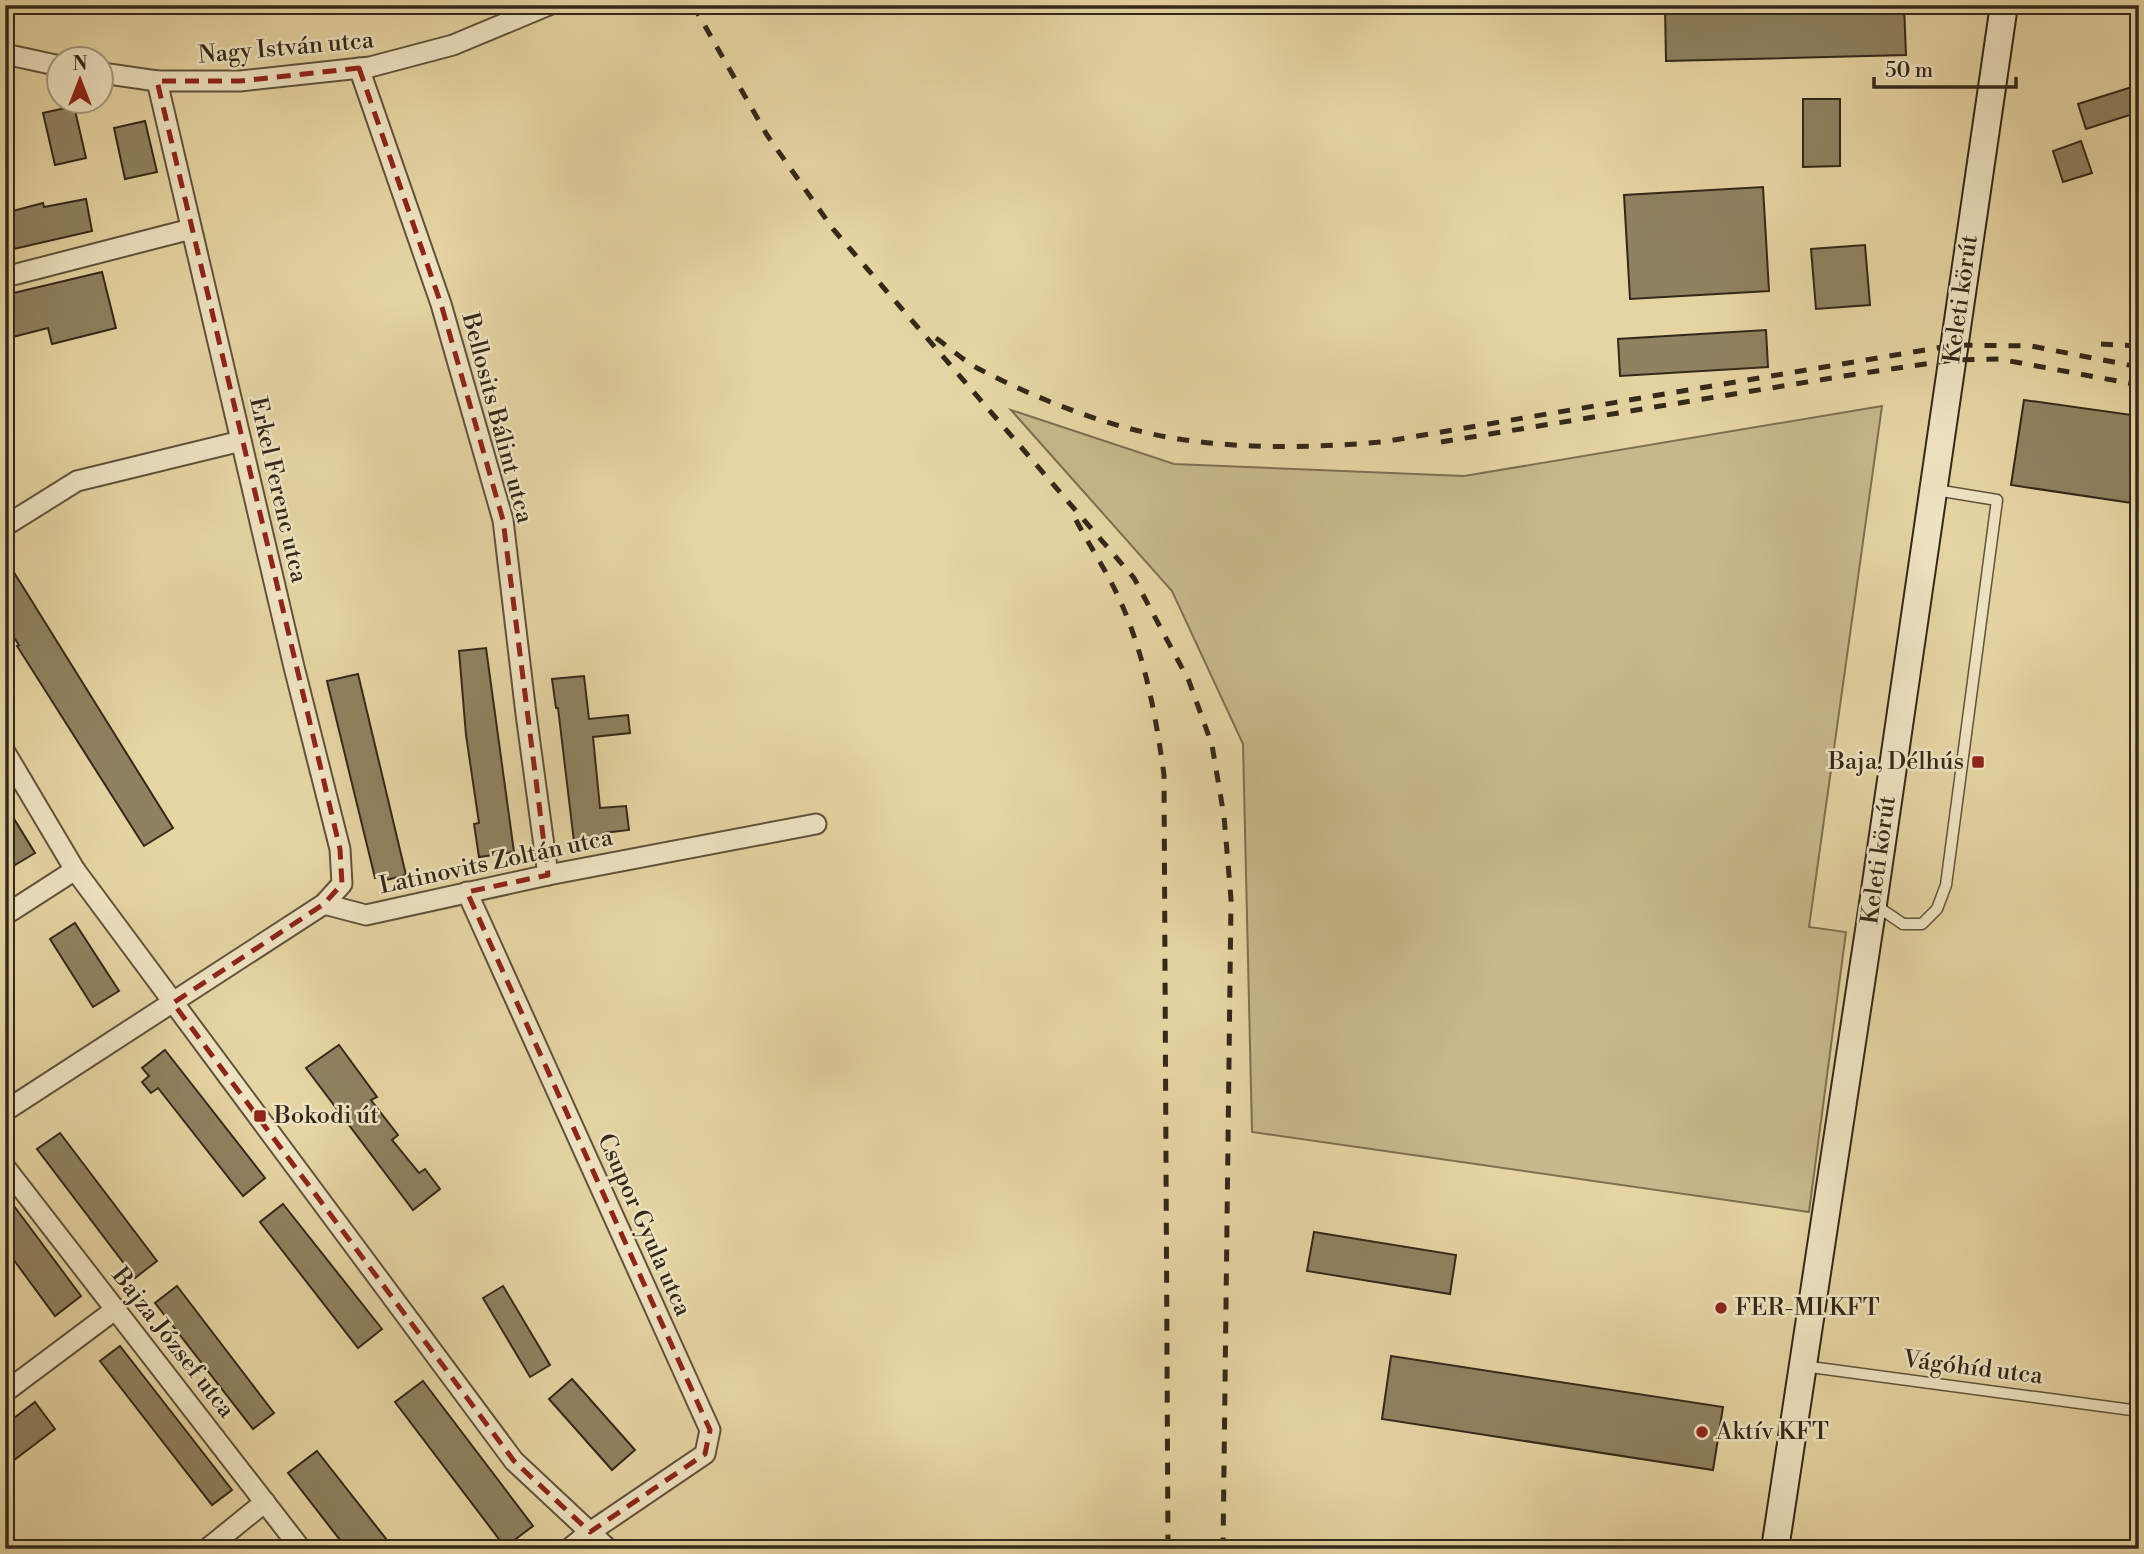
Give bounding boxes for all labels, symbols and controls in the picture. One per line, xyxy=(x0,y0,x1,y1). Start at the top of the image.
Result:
street label: Nagy István utca xyxy=(197,25,376,71)
north arrow xyxy=(46,46,116,116)
scale bar xyxy=(1874,46,2016,90)
text: N xyxy=(72,52,88,76)
text: 50 m xyxy=(1885,58,1933,84)
street label: Keleti körút xyxy=(1937,233,1985,365)
street label: Bellosits Bálint utca xyxy=(454,308,540,527)
street label: Erkel Ferenc utca xyxy=(242,394,314,586)
place label: Baja, Délhús xyxy=(1827,747,1964,777)
marker: Baja, Délhús xyxy=(1970,754,1986,770)
street label: Keleti körút xyxy=(1855,794,1903,926)
street label: Latinovits Zoltán utca xyxy=(377,822,616,901)
place label: Bokodi út xyxy=(273,1101,379,1131)
marker: Bokodi út xyxy=(252,1108,268,1124)
street label: Csupor Gyula utca xyxy=(590,1129,698,1322)
street label: Bajza József utca xyxy=(104,1261,242,1425)
place label: FER-MI KFT xyxy=(1735,1293,1880,1323)
marker: FER-MI KFT xyxy=(1713,1300,1729,1316)
street label: Vágóhíd utca xyxy=(1901,1344,2045,1392)
place label: Aktív KFT xyxy=(1715,1417,1829,1447)
marker: Aktív KFT xyxy=(1694,1424,1710,1440)

